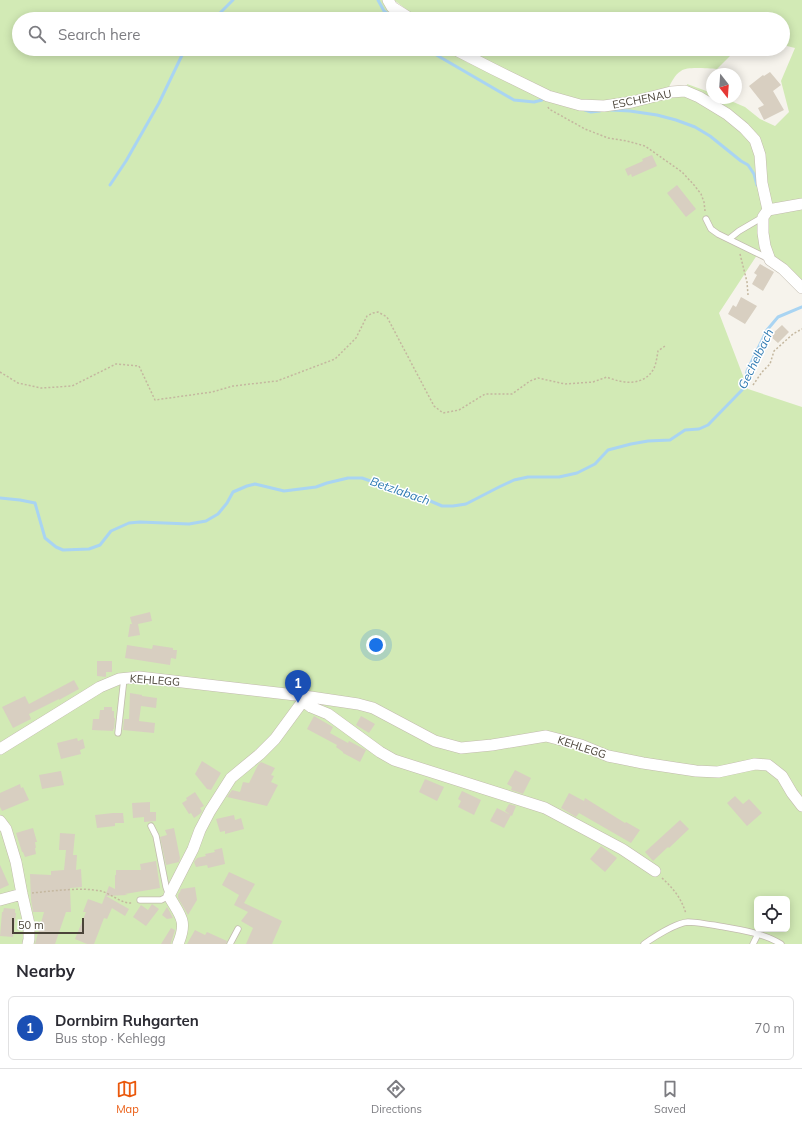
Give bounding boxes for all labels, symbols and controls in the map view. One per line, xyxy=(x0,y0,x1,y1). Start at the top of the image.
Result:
search box xyxy=(12,12,790,56)
icon: search xyxy=(26,23,48,45)
text: Search here xyxy=(58,25,140,44)
north arrow xyxy=(706,68,742,104)
street label: ESCHENAU xyxy=(611,86,673,112)
water label: Gechelbach xyxy=(735,326,777,391)
water label: Betzlabach xyxy=(368,473,432,508)
your location xyxy=(366,635,386,655)
pin: 1 xyxy=(285,670,311,703)
street label: KEHLEGG xyxy=(129,671,181,689)
street label: KEHLEGG xyxy=(556,733,608,761)
map controls xyxy=(754,896,790,932)
button: locate xyxy=(754,896,790,932)
scale bar xyxy=(12,916,84,935)
text: 50 m xyxy=(18,918,44,932)
text: Nearby xyxy=(16,960,75,981)
text: Dornbirn Ruhgarten xyxy=(55,1011,199,1030)
text: 1 xyxy=(26,1020,34,1036)
text: 70 m xyxy=(755,1020,785,1036)
text: Bus stop · Kehlegg xyxy=(55,1030,166,1046)
tab: Map xyxy=(116,1078,139,1116)
tab: Directions xyxy=(371,1078,422,1116)
tab: Saved xyxy=(654,1078,686,1116)

